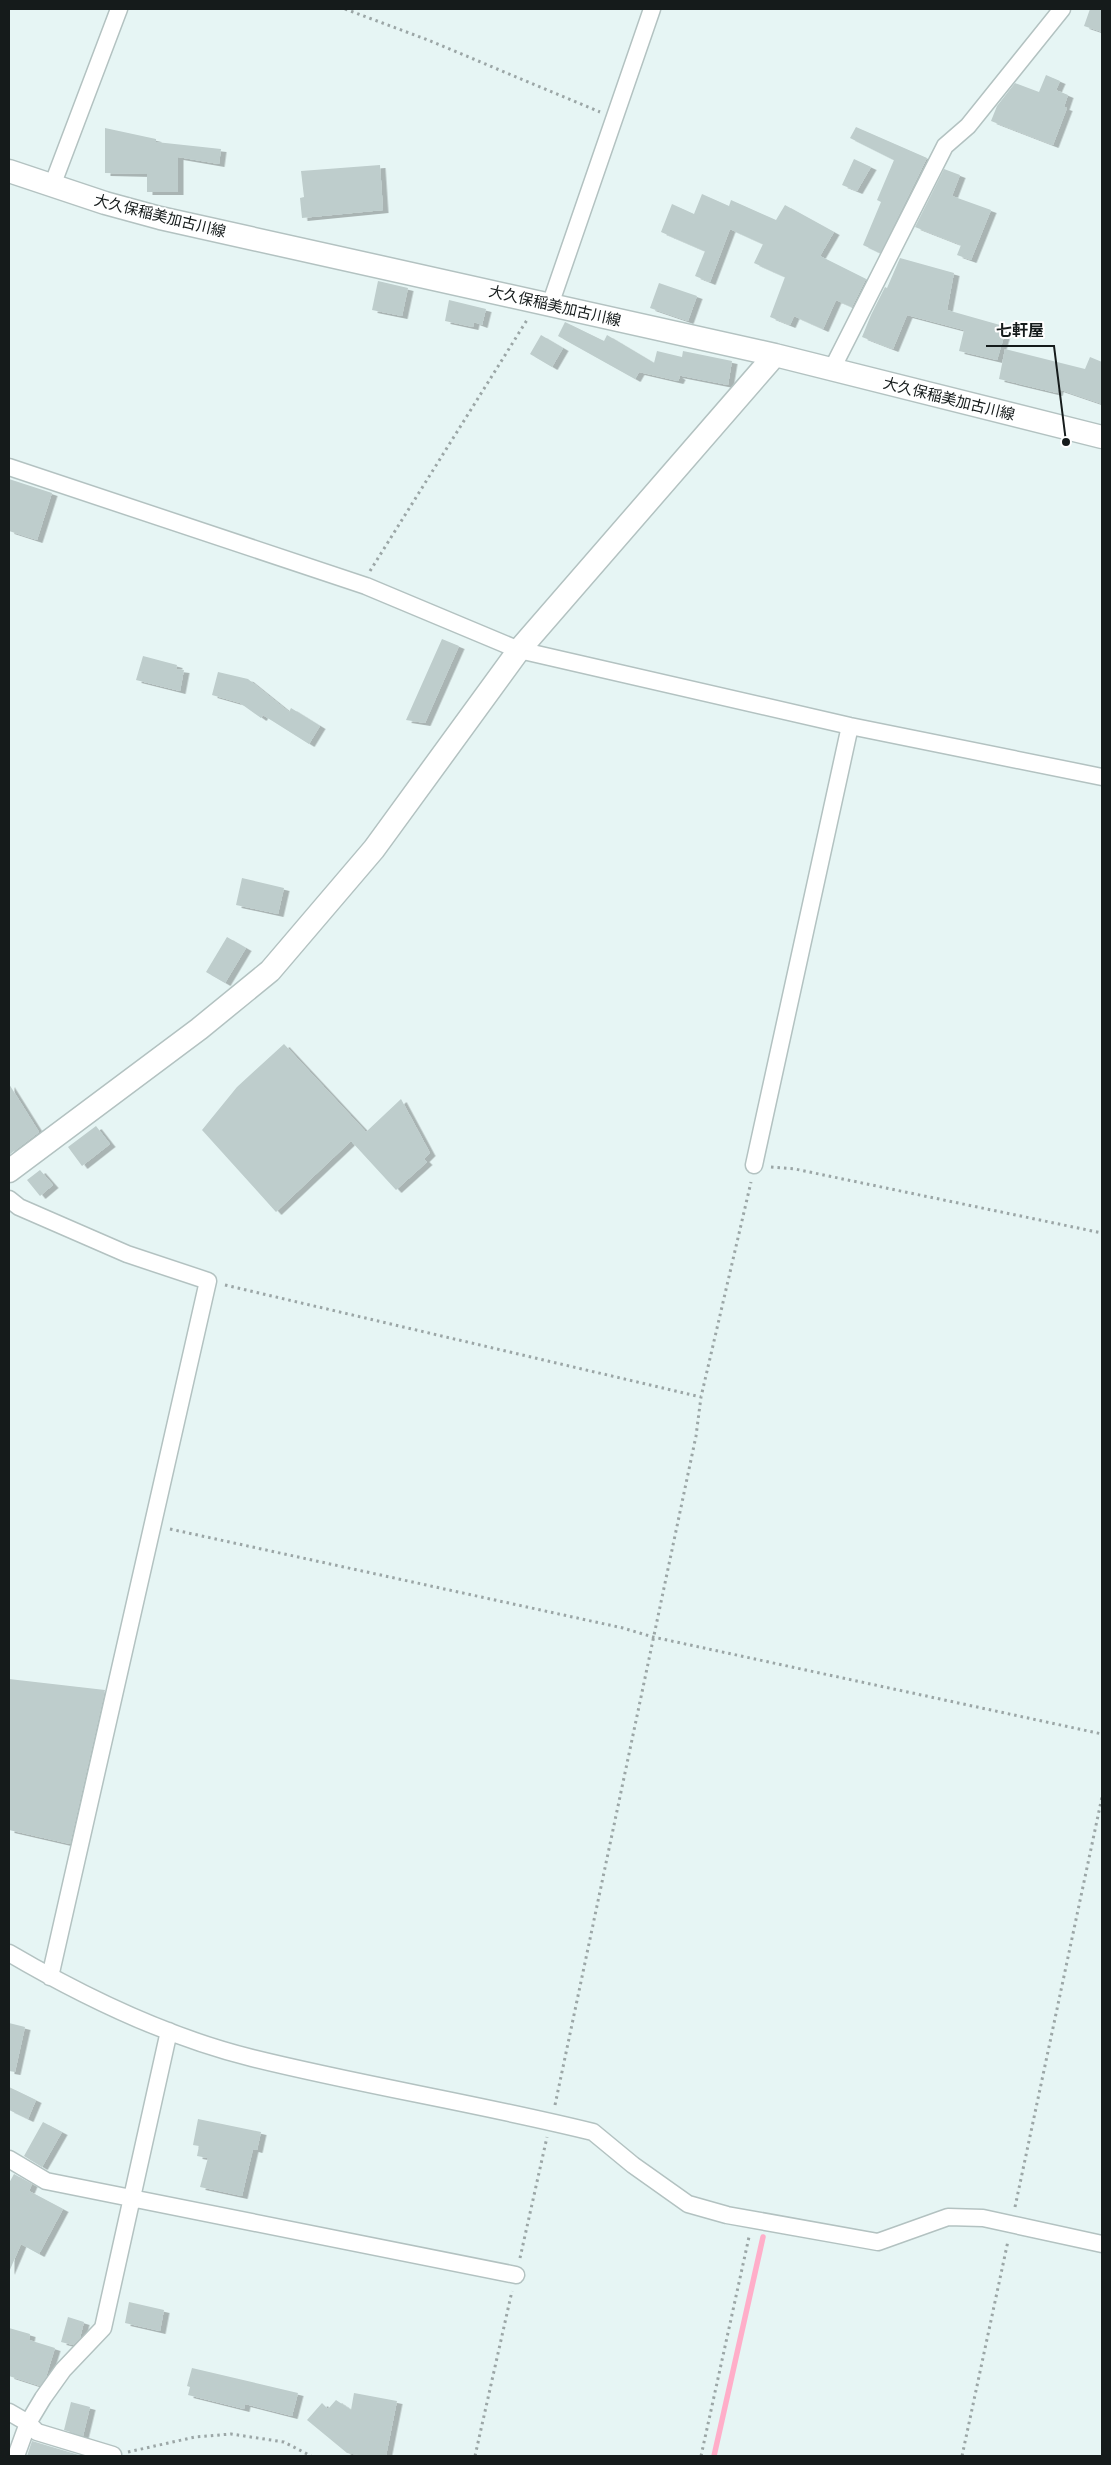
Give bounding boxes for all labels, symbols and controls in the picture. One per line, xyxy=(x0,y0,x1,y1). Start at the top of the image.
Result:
street label: 大久保稲美加古川線 xyxy=(92,191,228,241)
street label: 大久保稲美加古川線 xyxy=(487,282,623,330)
callout: 七軒屋 xyxy=(986,315,1054,346)
text: 七軒屋 xyxy=(996,321,1044,340)
street label: 大久保稲美加古川線 xyxy=(881,374,1017,424)

